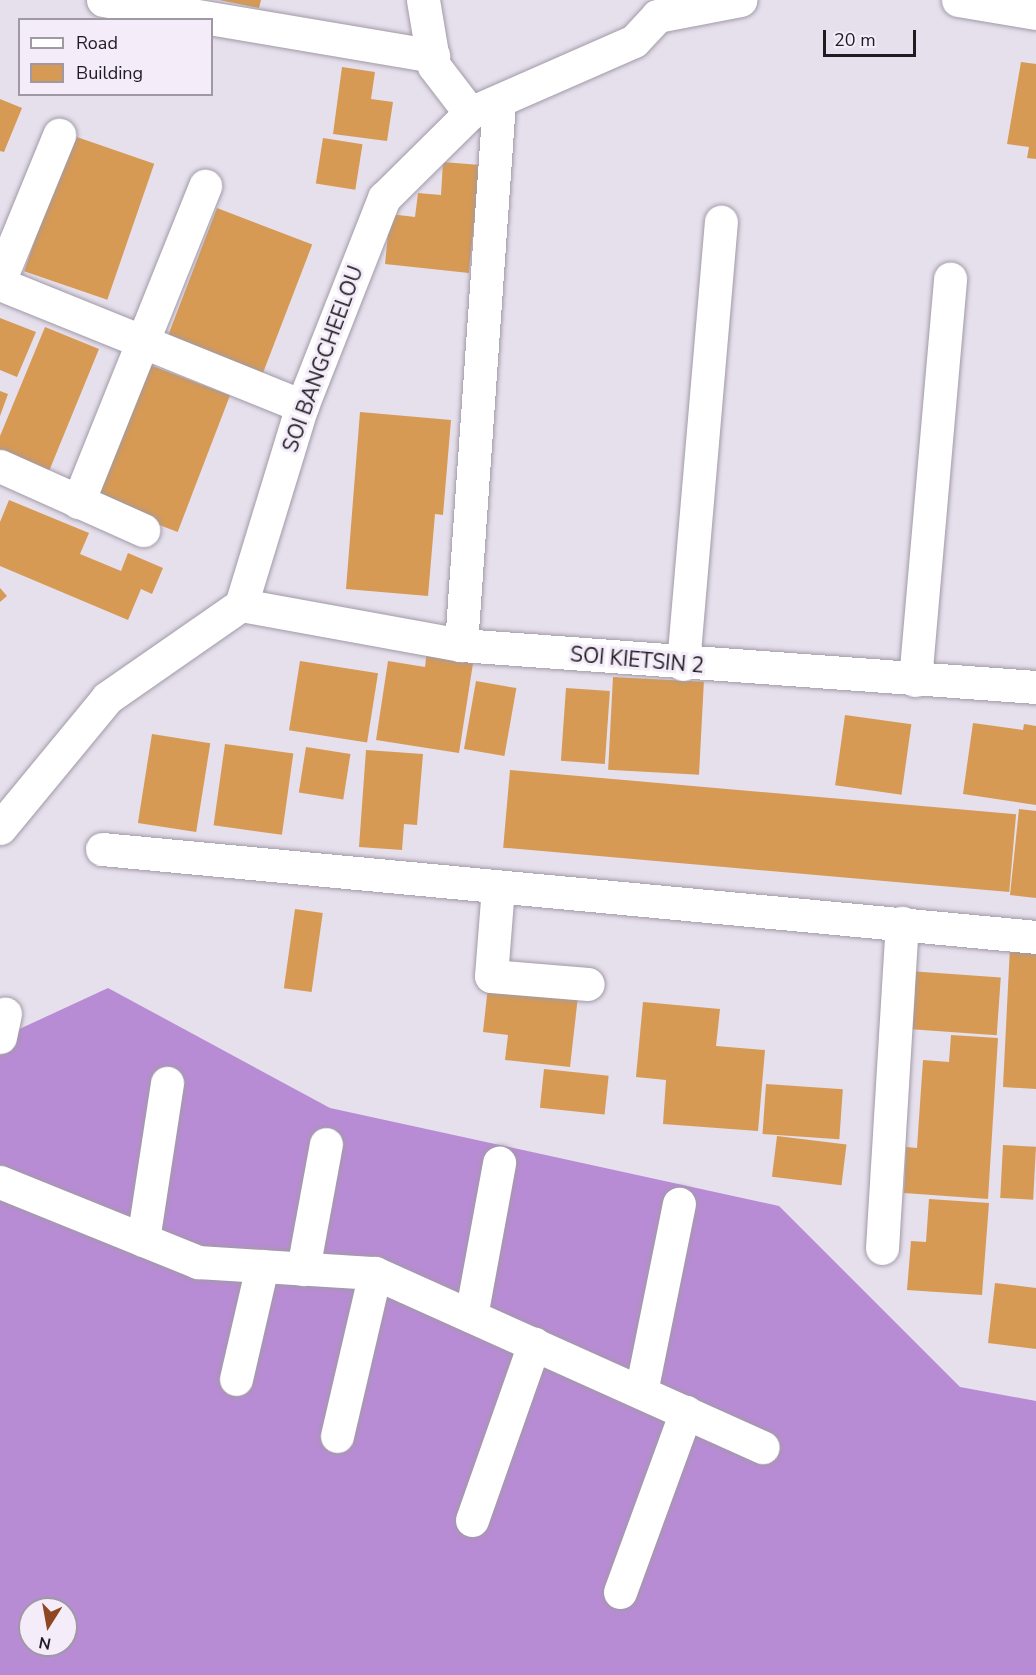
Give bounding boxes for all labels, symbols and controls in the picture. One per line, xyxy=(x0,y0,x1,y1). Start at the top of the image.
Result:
legend xyxy=(18,18,213,96)
scale bar xyxy=(826,18,919,56)
text: 20 m xyxy=(834,28,876,52)
text: Road xyxy=(76,31,118,55)
text: Building xyxy=(76,61,143,85)
street label: SOI BANGCHEELOU xyxy=(278,262,368,456)
street label: SOI KIETSIN 2 xyxy=(569,642,705,678)
north arrow xyxy=(18,1597,78,1657)
text: N xyxy=(37,1631,53,1655)

